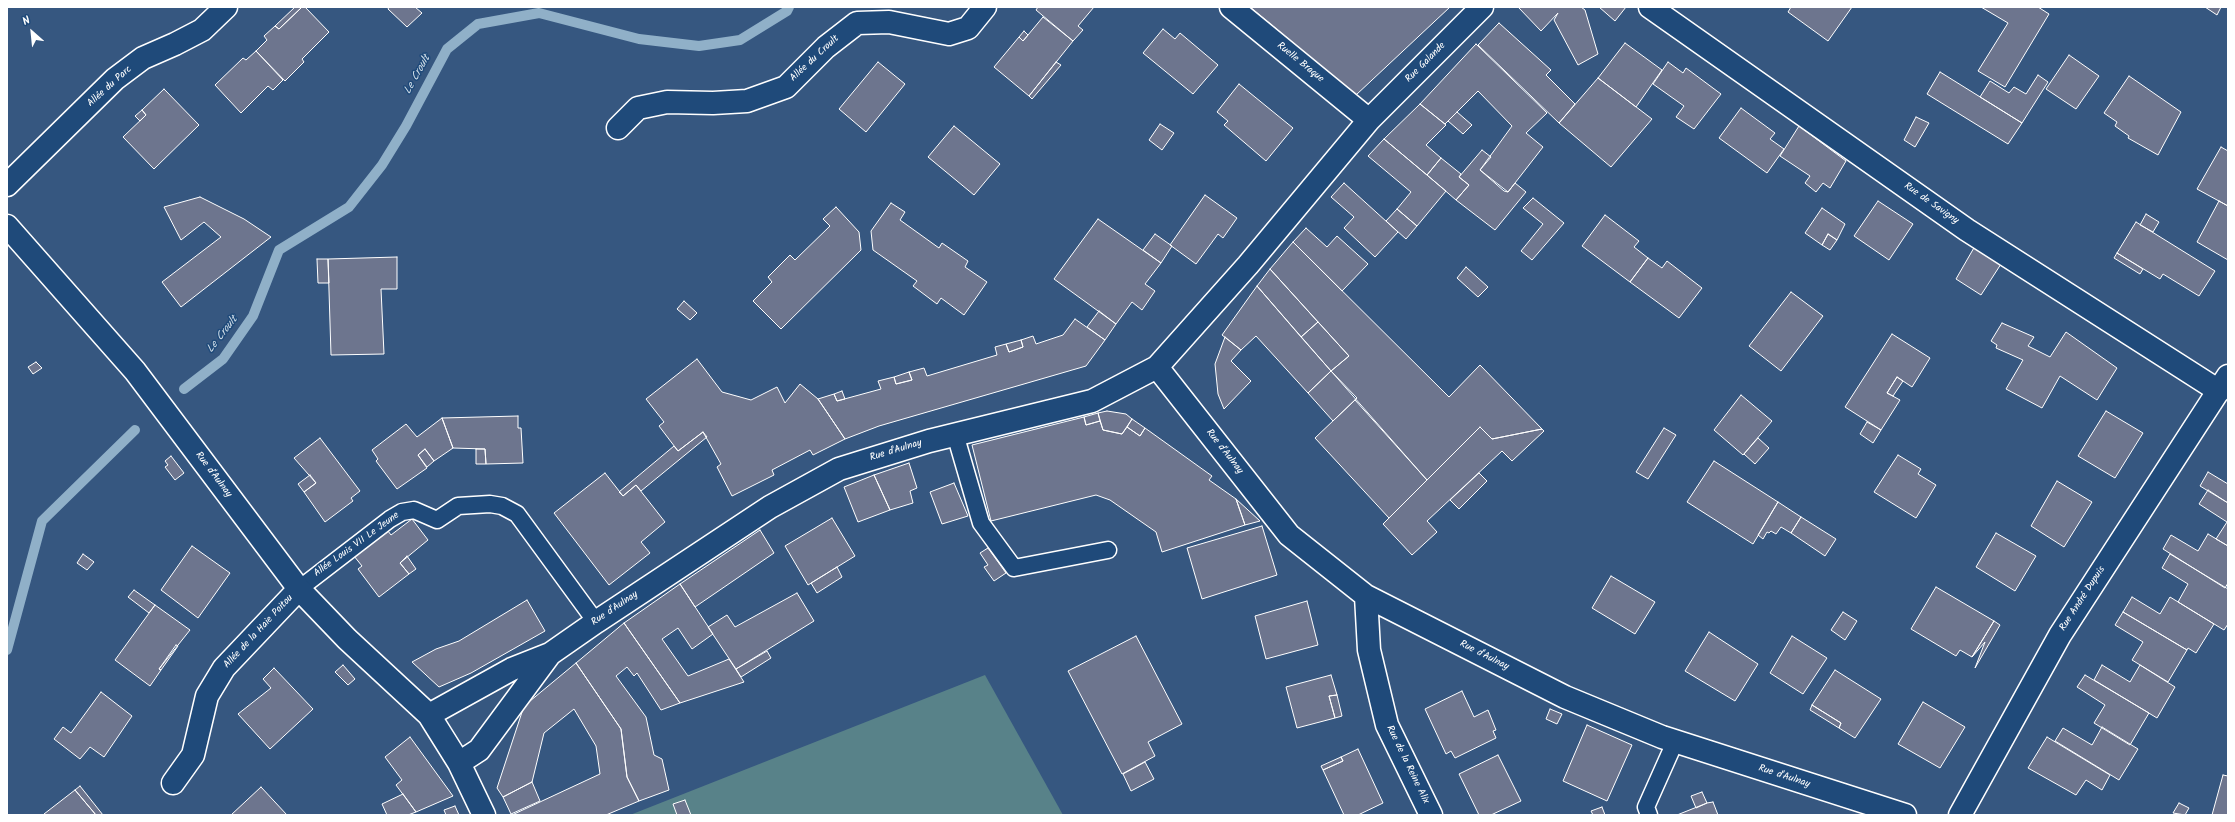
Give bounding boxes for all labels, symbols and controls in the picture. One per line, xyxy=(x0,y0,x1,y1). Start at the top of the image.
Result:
north arrow xyxy=(12,12,52,52)
text: N xyxy=(19,12,34,31)
street label: Allée du Croult xyxy=(788,33,842,85)
street label: Ruelle Braque xyxy=(1274,40,1326,86)
street label: Rue Galande xyxy=(1403,40,1449,86)
water label: Le Croult xyxy=(402,53,434,97)
street label: Allée du Parc xyxy=(85,64,135,110)
street label: Rue de Savigny xyxy=(1901,181,1961,227)
water label: Le Croult xyxy=(205,314,241,356)
street label: Rue d'Aulnay xyxy=(1203,427,1245,477)
street label: Rue d'Aulnay xyxy=(869,437,923,465)
street label: Rue d'Aulnay xyxy=(192,450,234,500)
street label: Allée Louis VII Le Jeune xyxy=(312,510,402,580)
street label: Rue André Dupuis xyxy=(2058,564,2108,634)
street label: Rue d'Aulnay xyxy=(589,589,641,629)
street label: Allée de la Haie Poitou xyxy=(222,593,296,671)
street label: Rue d'Aulnay xyxy=(1457,638,1511,674)
street label: Rue de la Reine Alix xyxy=(1383,724,1431,806)
street label: Rue d'Aulnay xyxy=(1757,763,1811,791)

